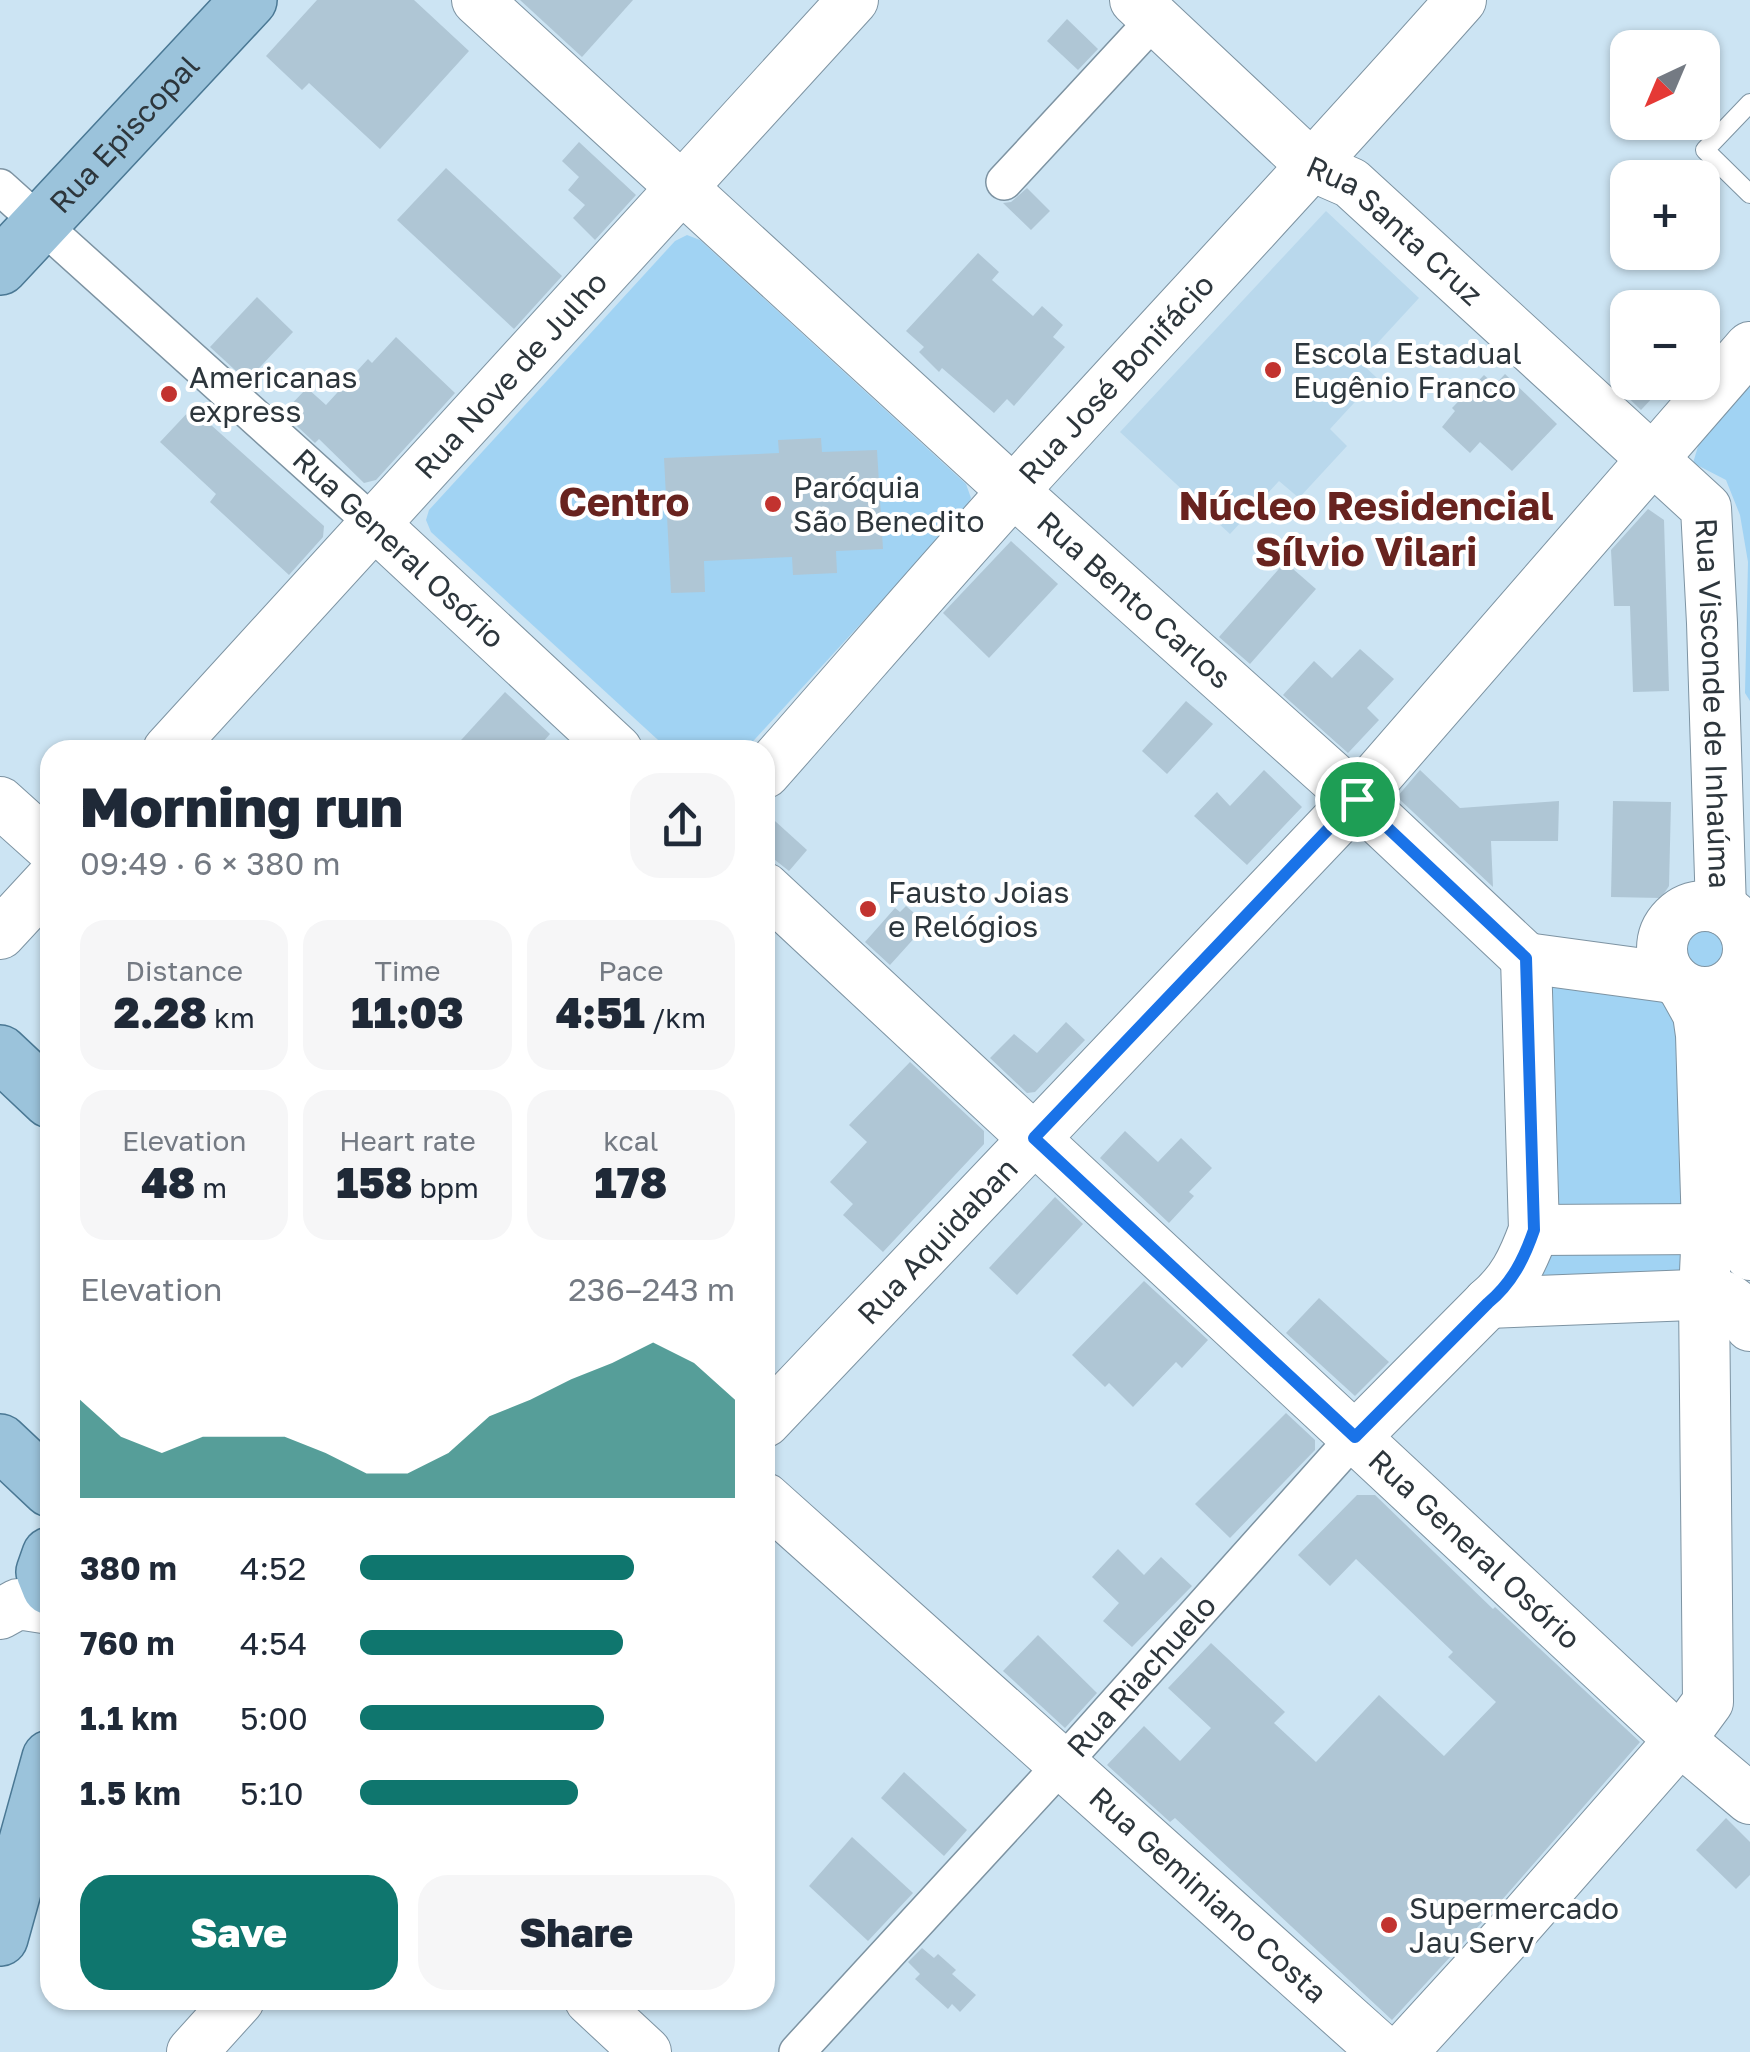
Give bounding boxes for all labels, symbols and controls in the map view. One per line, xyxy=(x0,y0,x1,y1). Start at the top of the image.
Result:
north arrow xyxy=(1610,30,1720,140)
map controls xyxy=(1610,30,1720,400)
street label: Rua Episcopal xyxy=(42,48,206,220)
street label: Rua Santa Cruz xyxy=(1301,148,1490,313)
button: + xyxy=(1610,160,1720,270)
street label: Rua Nove de Julho xyxy=(407,264,614,486)
street label: Rua José Bonifácio xyxy=(1011,266,1221,491)
button: − xyxy=(1610,290,1720,400)
place label: Escola Estadual Eugênio Franco xyxy=(1293,335,1522,405)
place label: Americanas express xyxy=(189,359,357,429)
marker: Escola Estadual Eugênio Franco xyxy=(1262,359,1284,381)
marker: Americanas express xyxy=(158,383,180,405)
street label: Rua General Osório xyxy=(286,441,512,655)
place label: Paróquia São Benedito xyxy=(793,469,985,539)
district label: Centro xyxy=(558,477,690,525)
district label: Núcleo Residencial Sílvio Vilari xyxy=(1178,481,1554,575)
marker: Paróquia São Benedito xyxy=(762,493,784,515)
street label: Rua Bento Carlos xyxy=(1030,504,1239,696)
street label: Rua Visconde de Inhaúma xyxy=(1689,517,1738,889)
pin xyxy=(1315,757,1400,842)
icon: arrive xyxy=(1330,772,1385,827)
text: Morning run xyxy=(80,773,403,839)
button: share xyxy=(630,773,735,878)
text: 09:49 · 6 × 380 m xyxy=(80,844,341,882)
place label: Fausto Joias e Relógios xyxy=(888,874,1069,944)
marker: Fausto Joias e Relógios xyxy=(857,898,879,920)
text: Distance xyxy=(125,954,243,987)
text: Time xyxy=(375,954,440,987)
text: Pace xyxy=(598,954,664,987)
text: 2.28 xyxy=(114,987,207,1037)
text: 11:03 xyxy=(351,987,464,1037)
text: 4:51 xyxy=(556,987,645,1037)
text: km xyxy=(207,1001,255,1034)
text: /km xyxy=(645,1001,706,1034)
text: Elevation xyxy=(122,1124,246,1157)
text: Heart rate xyxy=(339,1124,476,1157)
text: kcal xyxy=(603,1124,658,1157)
street label: Rua Aquidaban xyxy=(850,1150,1025,1332)
text: 48 xyxy=(141,1157,195,1207)
text: 158 xyxy=(336,1157,412,1207)
text: 178 xyxy=(594,1157,667,1207)
text: m xyxy=(195,1171,227,1204)
text: bpm xyxy=(412,1171,479,1204)
text: Elevation xyxy=(80,1270,222,1308)
text: 236–243 m xyxy=(568,1270,735,1308)
street label: Rua General Osório xyxy=(1362,1442,1588,1656)
text: 380 m xyxy=(80,1549,177,1587)
text: 4:52 xyxy=(240,1549,306,1587)
street label: Rua Riachuelo xyxy=(1059,1587,1223,1764)
text: 760 m xyxy=(80,1624,175,1662)
text: 4:54 xyxy=(240,1624,307,1662)
text: 1.1 km xyxy=(80,1699,178,1737)
text: 5:00 xyxy=(240,1699,308,1737)
text: 1.5 km xyxy=(80,1774,181,1812)
text: 5:10 xyxy=(240,1774,304,1812)
street label: Rua Geminiano Costa xyxy=(1082,1779,1334,2010)
button: Save xyxy=(80,1875,398,1990)
button: Share xyxy=(418,1875,735,1990)
place label: Supermercado Jau Serv xyxy=(1409,1890,1619,1960)
marker: Supermercado Jau Serv xyxy=(1378,1914,1400,1936)

